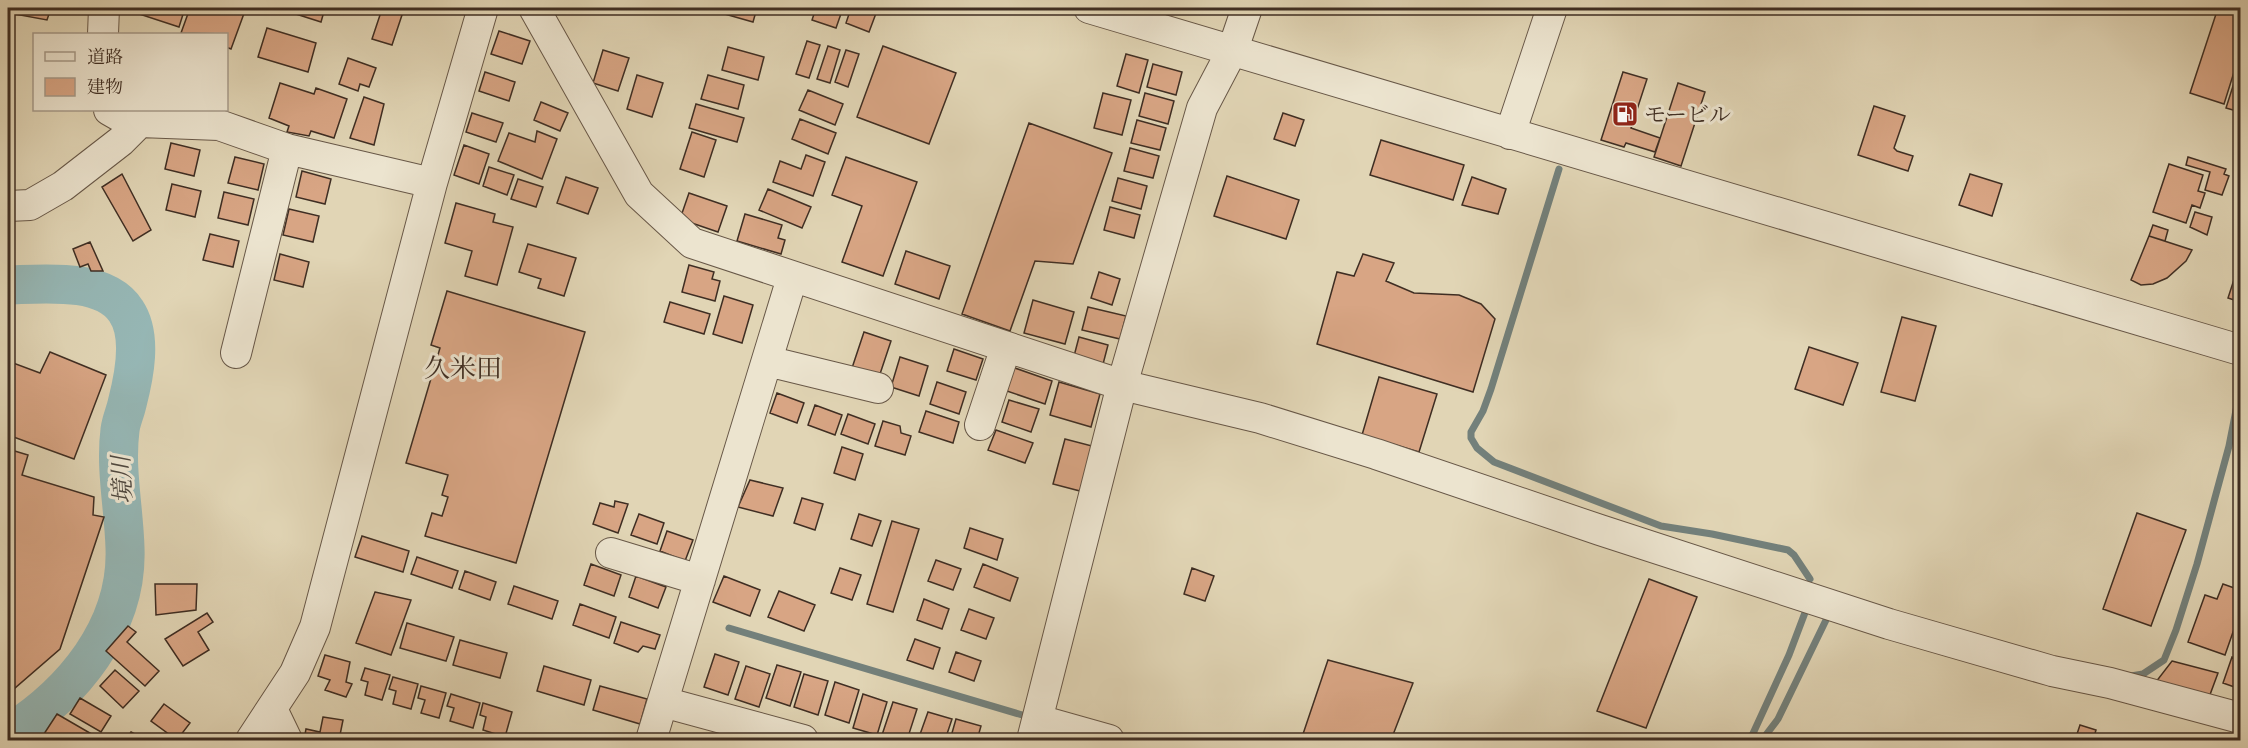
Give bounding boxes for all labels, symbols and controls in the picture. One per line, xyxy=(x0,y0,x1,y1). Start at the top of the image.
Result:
legend xyxy=(33,33,228,111)
text: 道路 xyxy=(87,45,123,69)
text: 建物 xyxy=(87,75,123,99)
fuel station icon: モービル xyxy=(1610,99,1640,129)
place label: モービル xyxy=(1644,100,1731,130)
district label: 久米田 xyxy=(424,351,502,386)
water label: 境川 xyxy=(105,452,139,505)

